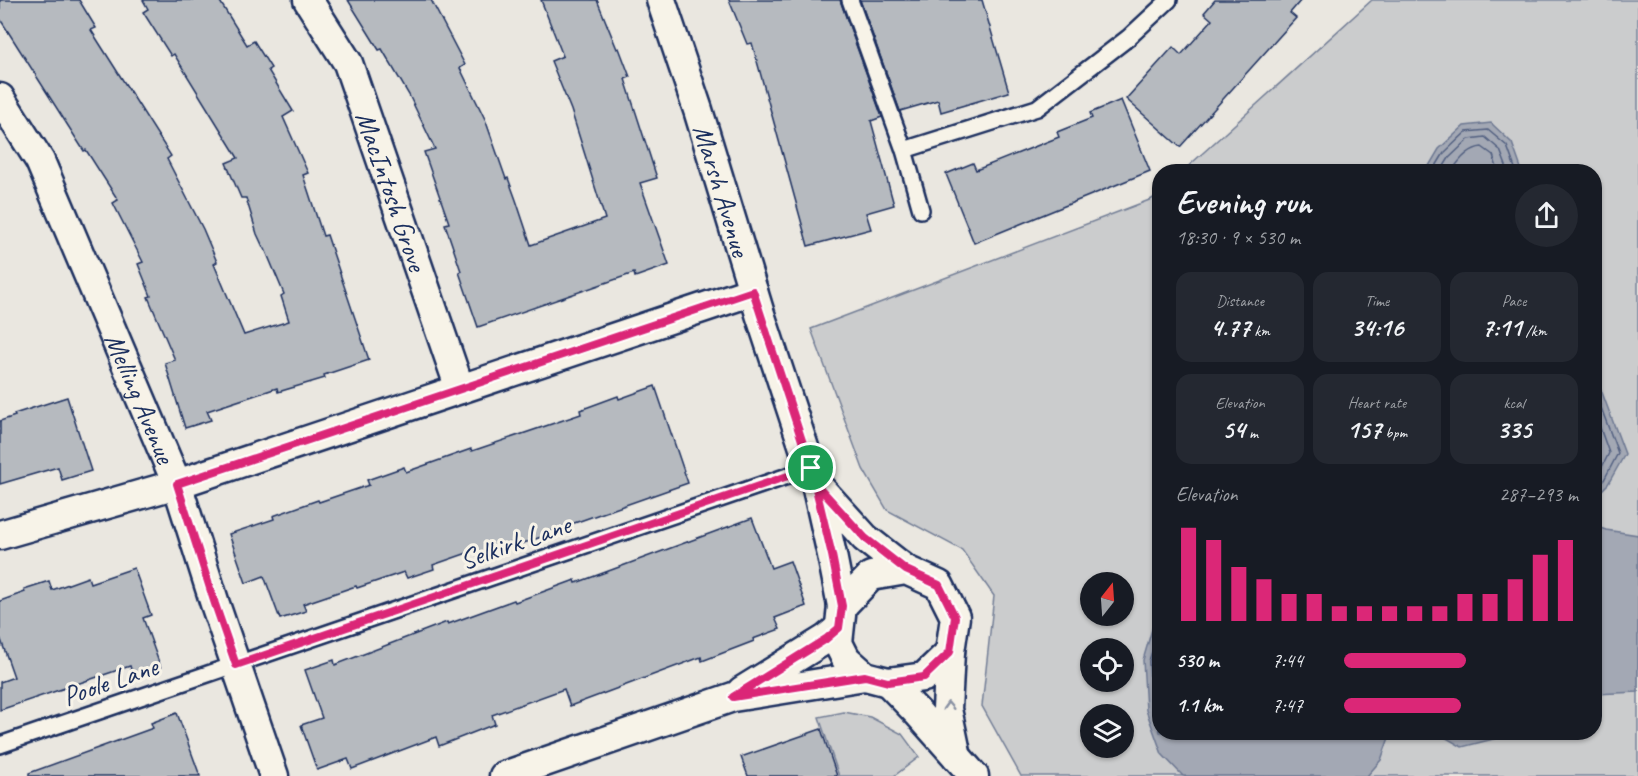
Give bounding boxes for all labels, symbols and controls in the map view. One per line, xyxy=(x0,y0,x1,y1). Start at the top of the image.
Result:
street label: MacIntosh Grove xyxy=(348,107,436,277)
street label: Marsh Avenue xyxy=(686,120,759,262)
text: Evening run xyxy=(1176,181,1311,223)
button: share xyxy=(1515,184,1578,247)
text: 18:30 · 9 × 530 m xyxy=(1176,225,1300,250)
text: Distance xyxy=(1216,291,1264,311)
text: Time xyxy=(1365,291,1389,311)
text: Pace xyxy=(1502,291,1526,311)
text: 4.77 xyxy=(1210,311,1250,344)
text: 34:16 xyxy=(1351,311,1403,344)
text: 7:11 xyxy=(1482,311,1522,344)
text: km xyxy=(1250,321,1270,341)
text: /km xyxy=(1522,321,1546,341)
street label: Melling Avenue xyxy=(97,328,184,470)
text: Elevation xyxy=(1215,393,1265,413)
text: Heart rate xyxy=(1348,393,1406,413)
text: kcal xyxy=(1503,393,1525,413)
text: 54 xyxy=(1222,413,1245,446)
text: 157 xyxy=(1347,413,1381,446)
text: 335 xyxy=(1497,413,1531,446)
text: m xyxy=(1245,423,1258,443)
text: bpm xyxy=(1381,423,1407,443)
pin xyxy=(785,442,836,493)
icon: arrive xyxy=(794,451,827,484)
text: Elevation xyxy=(1176,482,1238,507)
text: 287–293 m xyxy=(1499,482,1578,507)
street label: Selkirk Lane xyxy=(455,506,577,577)
north arrow xyxy=(1080,572,1134,626)
map controls xyxy=(1080,572,1134,758)
button: locate xyxy=(1080,638,1134,692)
street label: Poole Lane xyxy=(58,648,164,714)
text: 530 m xyxy=(1176,648,1219,673)
text: 7:44 xyxy=(1272,648,1303,673)
text: 1.1 km xyxy=(1176,693,1223,718)
text: 7:47 xyxy=(1272,693,1303,718)
one-way arrow xyxy=(942,702,955,711)
button: layers xyxy=(1080,704,1134,758)

